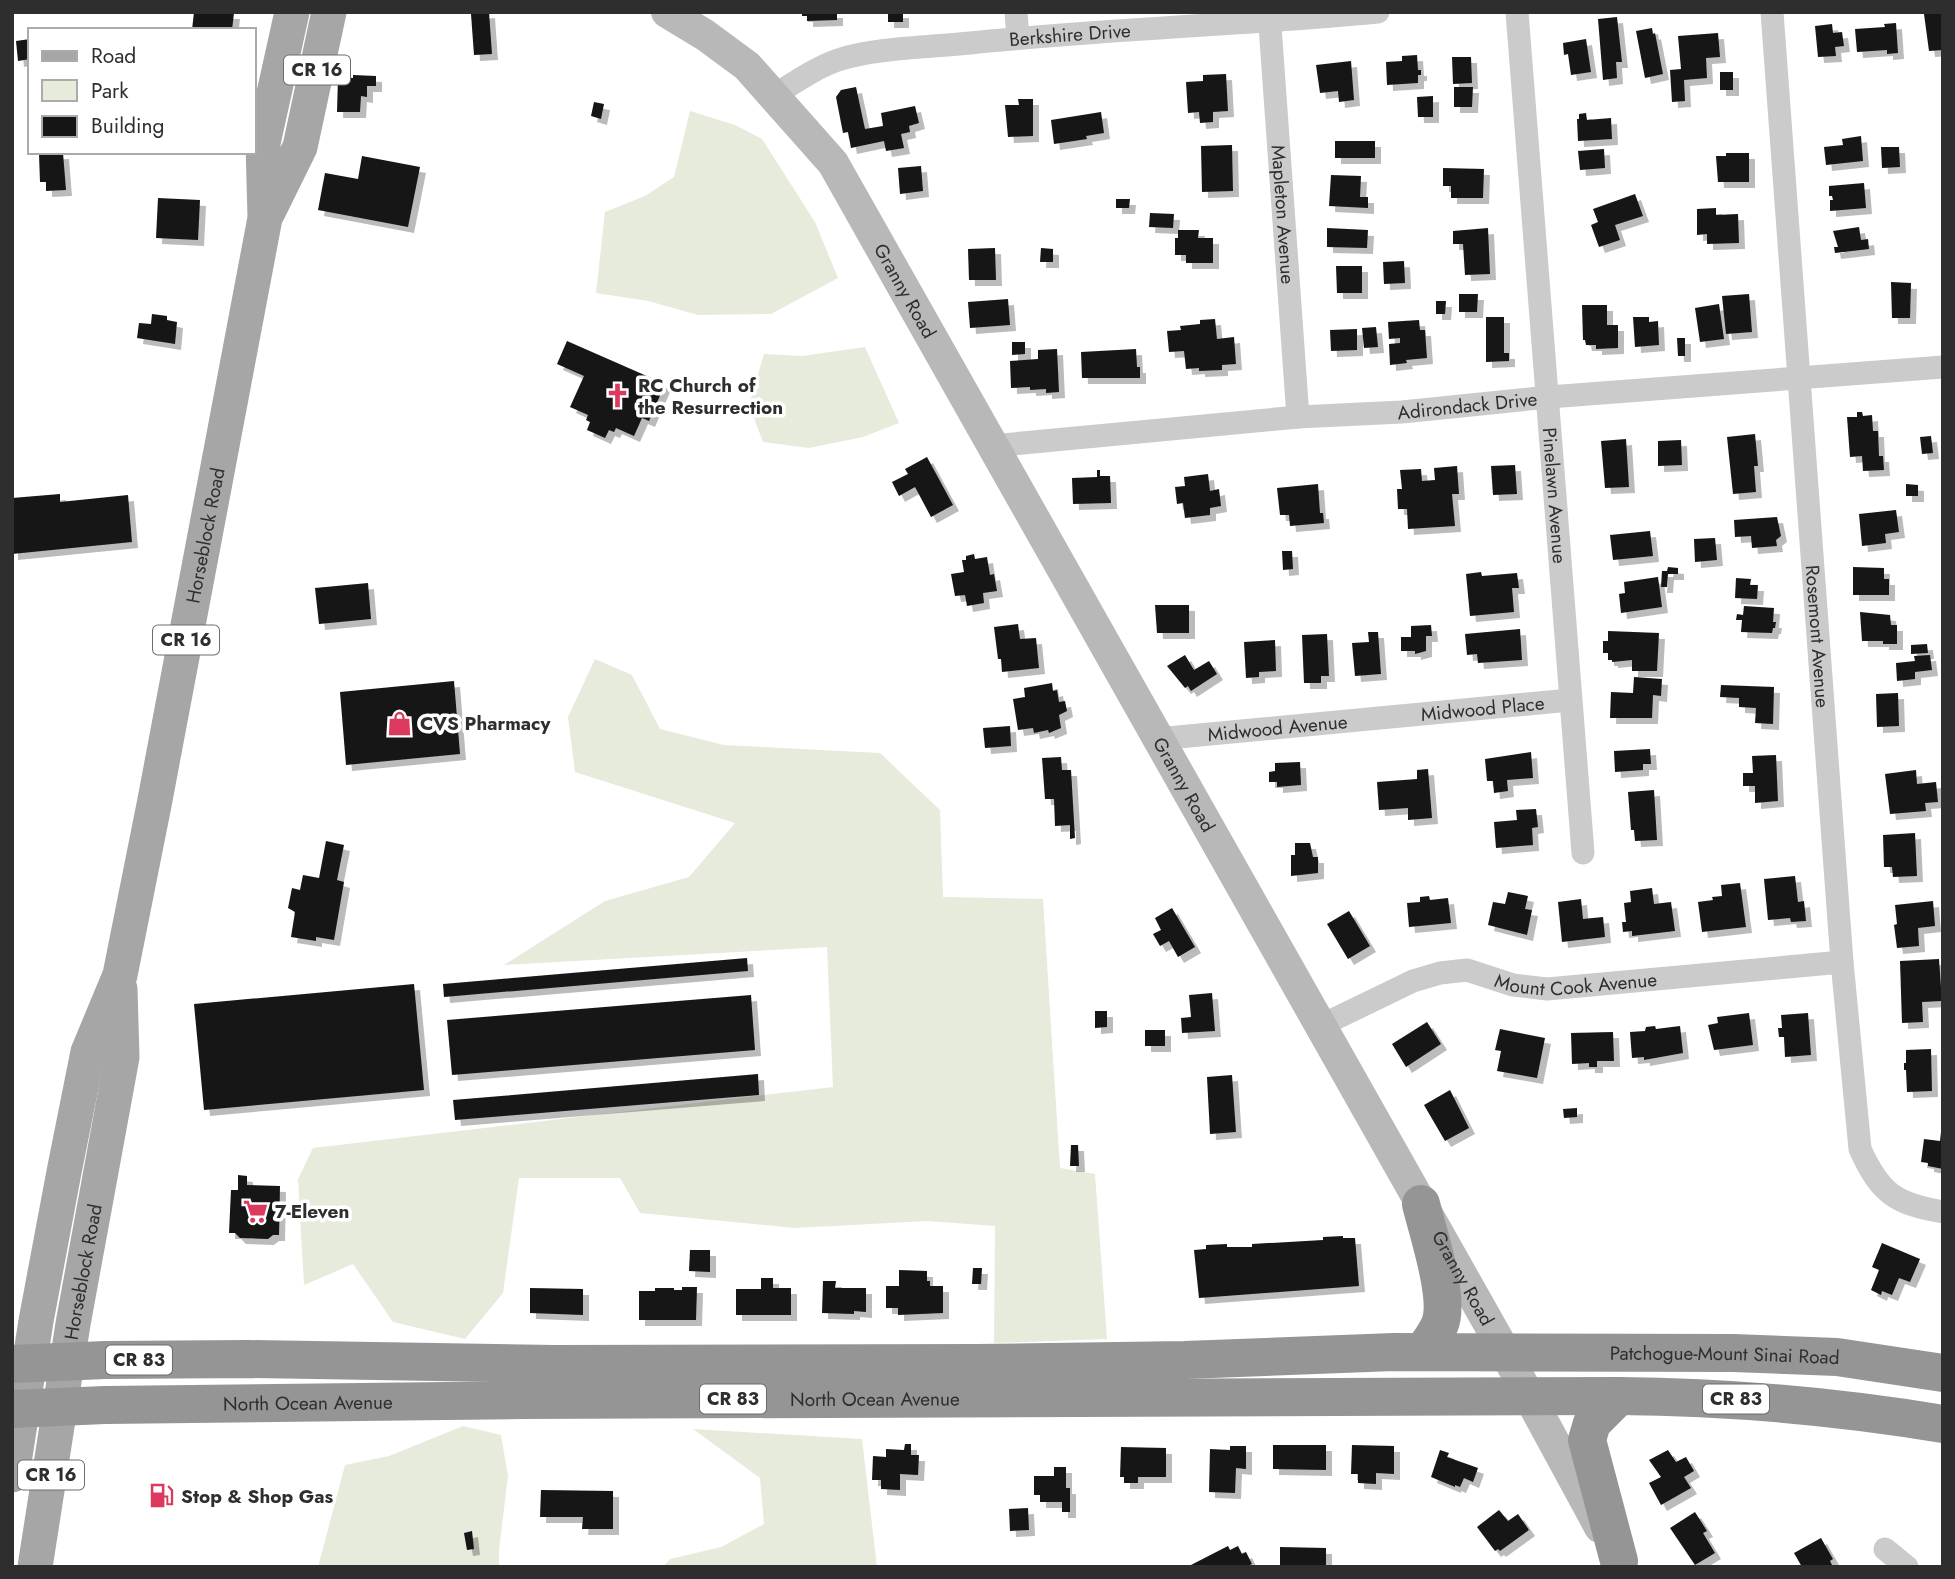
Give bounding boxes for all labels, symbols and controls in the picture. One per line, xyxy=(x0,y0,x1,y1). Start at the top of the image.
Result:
street label: Berkshire Drive xyxy=(1008,16,1132,53)
legend xyxy=(28,28,256,154)
text: Road xyxy=(91,41,136,71)
road number: CR 16 xyxy=(284,56,350,84)
text: Park xyxy=(91,76,129,106)
text: Building xyxy=(91,111,164,141)
street label: Mapleton Avenue xyxy=(1265,144,1302,285)
street label: Granny Road xyxy=(868,238,943,343)
place label: RC Church of the Resurrection xyxy=(638,372,783,421)
church icon: RC Church of the Resurrection xyxy=(604,382,632,410)
street label: Adirondack Drive xyxy=(1396,385,1539,426)
street label: Pinelawn Avenue xyxy=(1536,426,1574,565)
street label: Horseblock Road xyxy=(179,465,231,606)
street label: Rosemont Avenue xyxy=(1799,564,1837,709)
road number: CR 16 xyxy=(153,626,219,654)
street label: Midwood Place xyxy=(1420,689,1546,728)
street label: Midwood Avenue xyxy=(1206,708,1349,748)
shop icon: CVS Pharmacy xyxy=(386,709,414,737)
place label: CVS Pharmacy xyxy=(420,710,551,737)
street label: Granny Road xyxy=(1147,732,1222,837)
street label: Mount Cook Avenue xyxy=(1491,965,1658,1003)
supermarket icon: 7-Eleven xyxy=(241,1197,269,1225)
place label: 7-Eleven xyxy=(275,1198,349,1225)
street label: Horseblock Road xyxy=(57,1202,108,1342)
street label: Granny Road xyxy=(1425,1225,1501,1330)
street label: Patchogue-Mount Sinai Road xyxy=(1610,1339,1840,1371)
road number: CR 83 xyxy=(106,1345,172,1374)
road number: CR 83 xyxy=(700,1384,766,1414)
road number: CR 83 xyxy=(1703,1384,1769,1414)
street label: North Ocean Avenue xyxy=(790,1385,960,1413)
street label: North Ocean Avenue xyxy=(223,1388,393,1417)
road number: CR 16 xyxy=(18,1460,84,1490)
fuel station icon: Stop & Shop Gas xyxy=(147,1482,175,1510)
place label: Stop & Shop Gas xyxy=(181,1483,334,1510)

